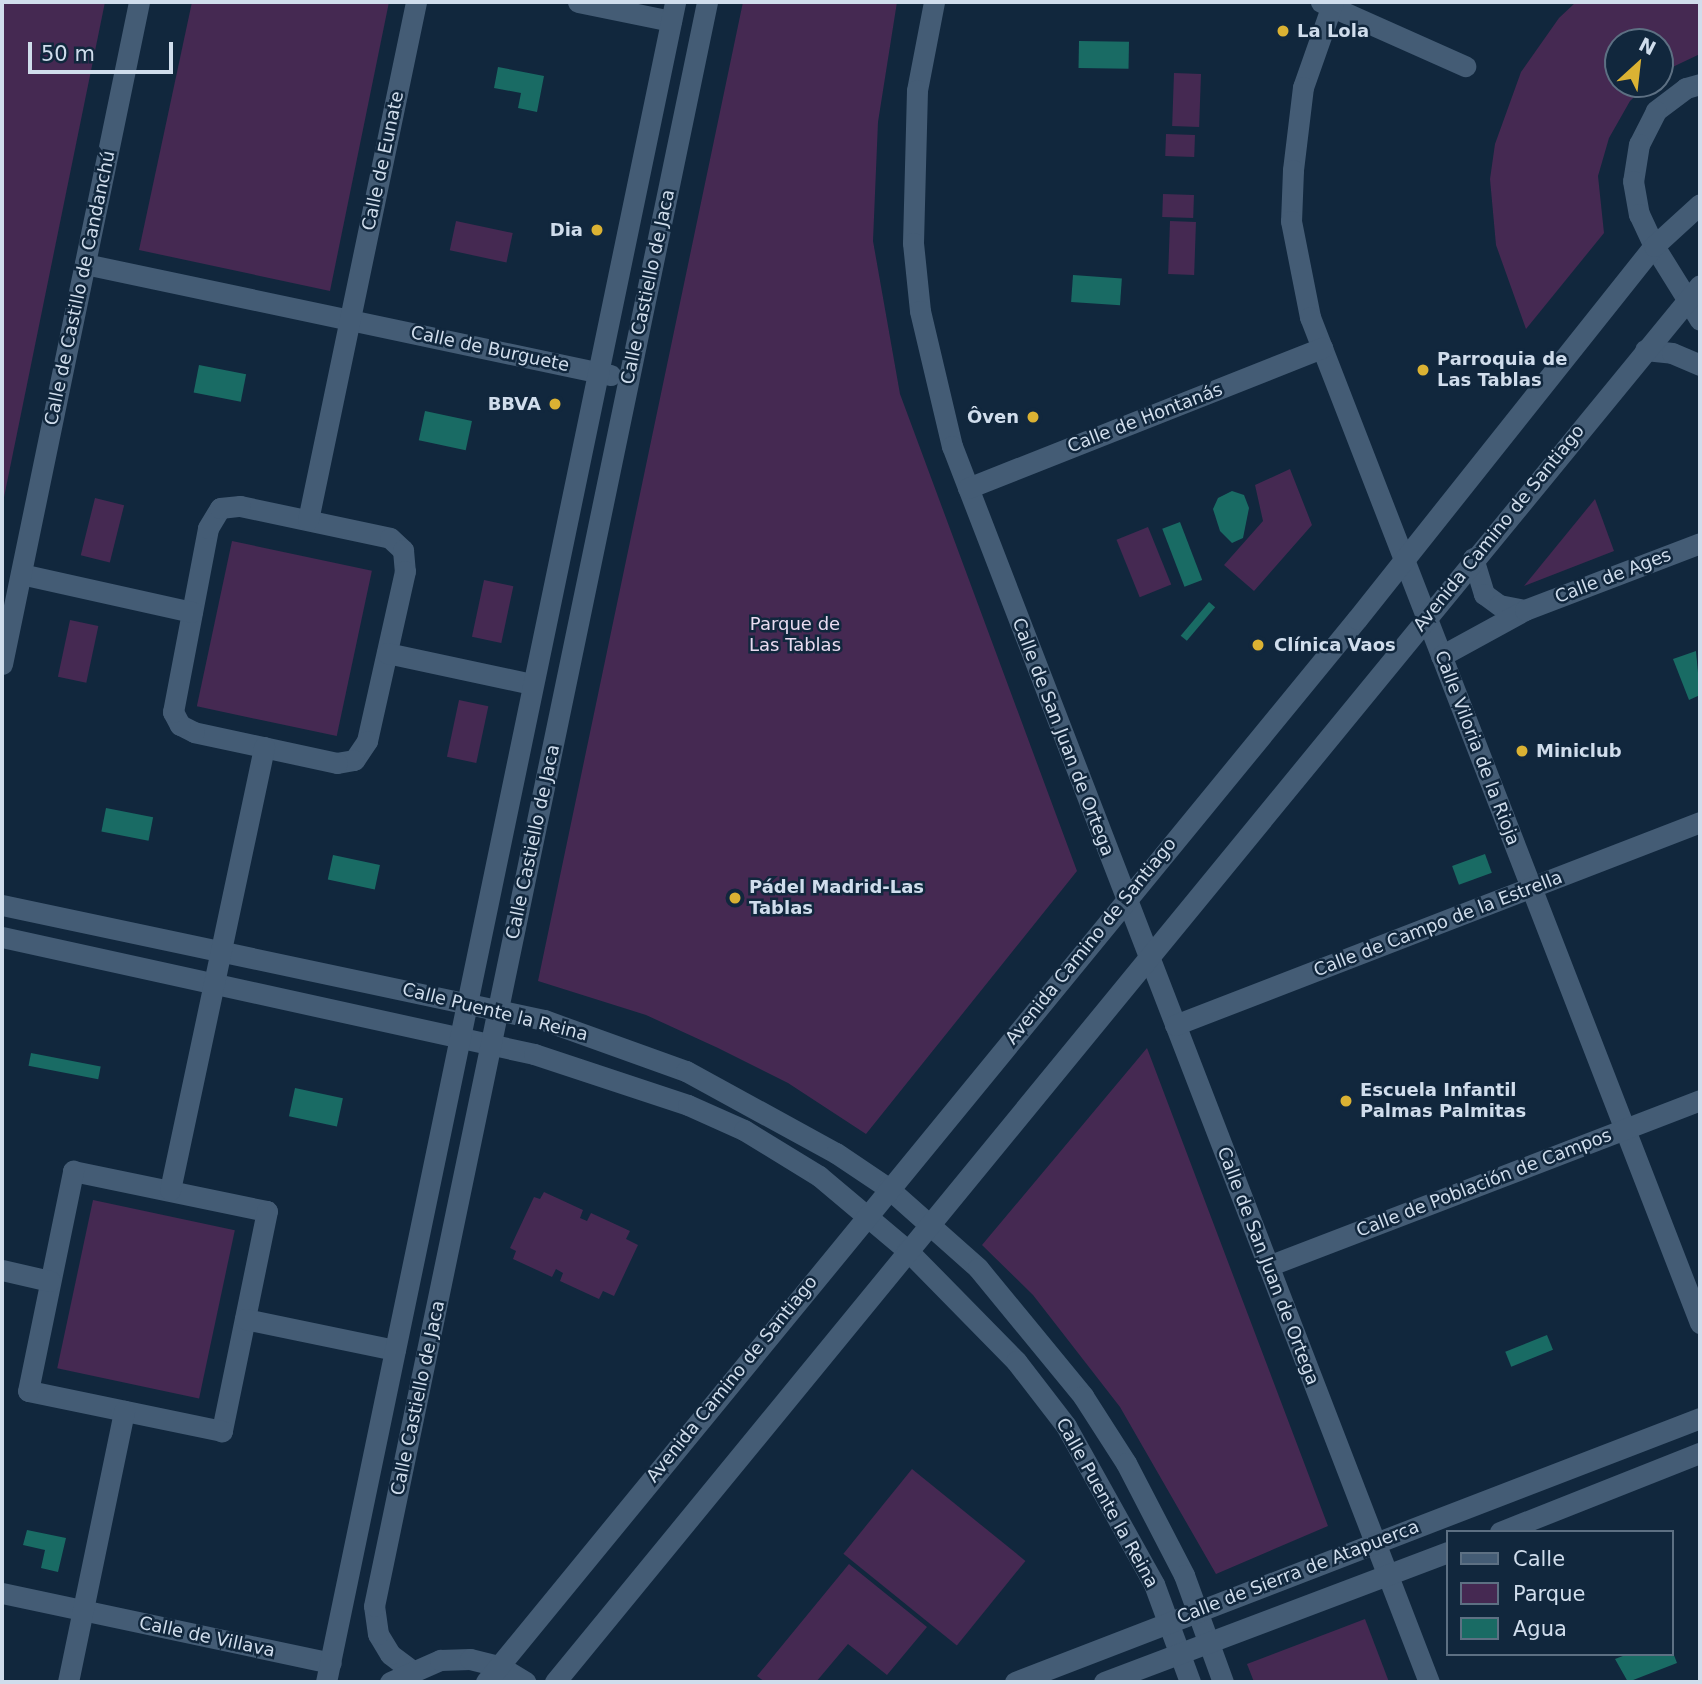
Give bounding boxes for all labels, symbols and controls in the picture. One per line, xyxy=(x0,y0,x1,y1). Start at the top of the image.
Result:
place label: La Lola xyxy=(1297,20,1369,42)
marker: La Lola xyxy=(1275,23,1291,39)
scale bar xyxy=(32,28,177,72)
north arrow xyxy=(1604,28,1674,98)
text: N xyxy=(1636,33,1660,59)
text: 50 m xyxy=(41,42,95,66)
street label: Calle de Eunate xyxy=(358,89,408,233)
street label: Calle de Castillo de Candanchú xyxy=(40,149,120,427)
street label: Calle Castiello de Jaca xyxy=(617,188,679,386)
place label: Dia xyxy=(550,219,583,241)
marker: Dia xyxy=(589,222,605,238)
street label: Calle de Burguete xyxy=(409,322,571,376)
place label: Parroquia de Las Tablas xyxy=(1437,349,1567,392)
marker: Parroquia de Las Tablas xyxy=(1415,362,1431,378)
street label: Calle de Hontanás xyxy=(1064,378,1226,458)
place label: BBVA xyxy=(488,393,541,415)
marker: BBVA xyxy=(547,396,563,412)
place label: Ôven xyxy=(967,406,1019,428)
marker: Ôven xyxy=(1025,409,1041,425)
street label: Avenida Camino de Santiago xyxy=(1409,420,1589,636)
street label: Calle de Ages xyxy=(1552,544,1674,608)
park label: Parque de Las Tablas xyxy=(749,614,841,656)
street label: Calle de San Juan de Ortega xyxy=(1008,615,1118,859)
place label: Clínica Vaos xyxy=(1274,634,1396,656)
marker: Clínica Vaos xyxy=(1248,635,1268,655)
street label: Calle Viloria de la Rioja xyxy=(1430,647,1524,849)
place label: Miniclub xyxy=(1536,740,1622,762)
street label: Calle Castiello de Jaca xyxy=(502,743,564,941)
marker: Miniclub xyxy=(1514,743,1530,759)
street label: Avenida Camino de Santiago xyxy=(1001,833,1181,1049)
street label: Calle de Campo de la Estrella xyxy=(1311,866,1565,982)
place label: Pádel Madrid-Las Tablas xyxy=(749,877,924,920)
marker: Pádel Madrid-Las Tablas xyxy=(727,890,743,906)
street label: Calle Puente la Reina xyxy=(400,978,590,1046)
place label: Escuela Infantil Palmas Palmitas xyxy=(1360,1080,1526,1122)
marker: Escuela Infantil Palmas Palmitas xyxy=(1338,1093,1354,1109)
street label: Calle de Población de Campos xyxy=(1353,1124,1615,1242)
street label: Calle de San Juan de Ortega xyxy=(1213,1144,1323,1388)
street label: Avenida Camino de Santiago xyxy=(642,1271,822,1487)
street label: Calle Castiello de Jaca xyxy=(387,1299,449,1497)
street label: Calle Puente la Reina xyxy=(1051,1414,1163,1592)
street label: Calle de Sierra de Atapuerca xyxy=(1174,1516,1422,1628)
legend xyxy=(1446,1530,1674,1656)
text: Calle xyxy=(1513,1547,1565,1571)
text: Parque xyxy=(1513,1582,1585,1606)
street label: Calle de Villava xyxy=(137,1612,277,1662)
text: Agua xyxy=(1513,1617,1567,1641)

